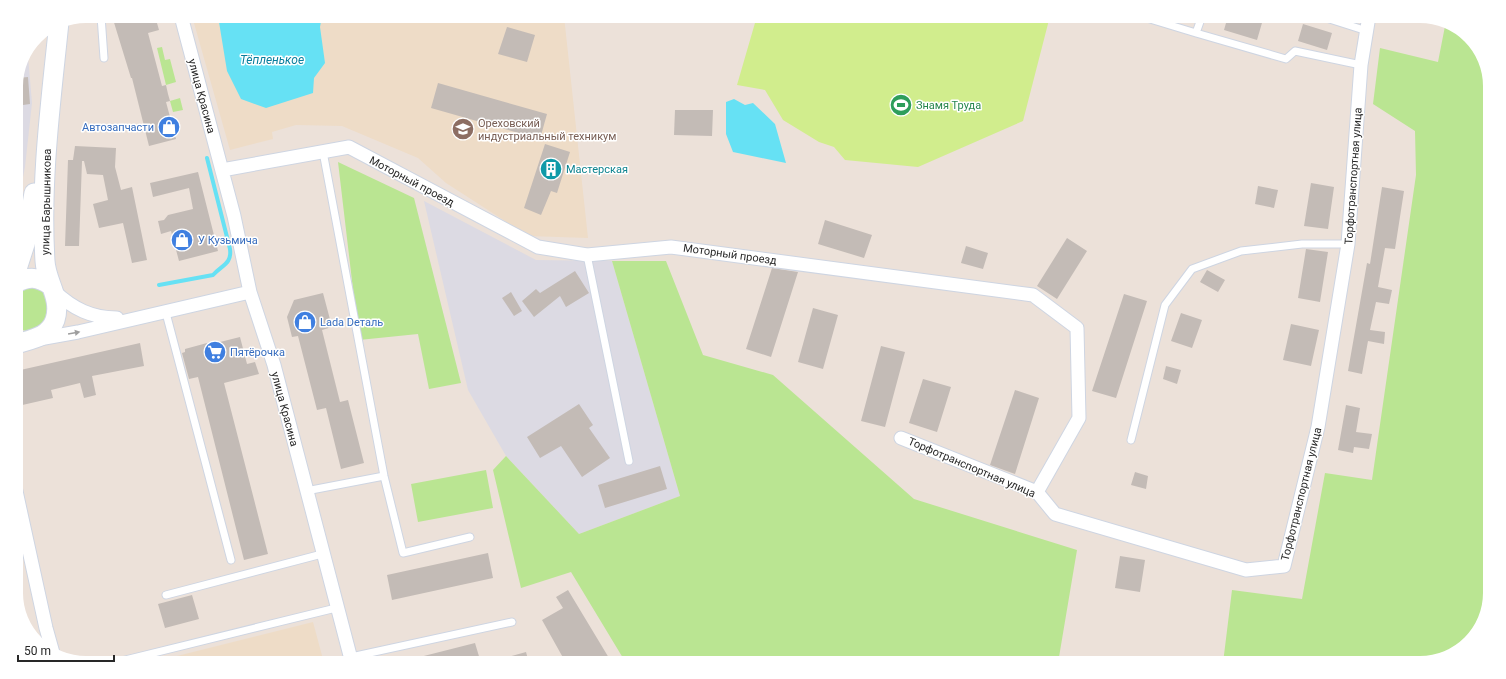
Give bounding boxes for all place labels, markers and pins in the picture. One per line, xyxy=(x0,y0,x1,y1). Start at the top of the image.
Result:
sports icon: Знамя Труда xyxy=(888,92,914,118)
place label: Знамя Труда xyxy=(916,99,981,112)
shop icon: Автозапчасти xyxy=(156,114,182,140)
school or university icon: Ореховский индустриальный техникум xyxy=(450,116,476,142)
place label: Ореховский индустриальный техникум xyxy=(478,117,616,143)
place label: Автозапчасти xyxy=(82,121,154,134)
building icon: Мастерская xyxy=(538,156,564,182)
place label: Мастерская xyxy=(566,163,628,176)
shop icon: У Кузьмича xyxy=(169,227,195,253)
place label: У Кузьмича xyxy=(198,234,258,247)
shop icon: Lada Dеталь xyxy=(292,309,318,335)
place label: Lada Dеталь xyxy=(320,316,383,329)
supermarket icon: Пятёрочка xyxy=(202,339,228,365)
place label: Пятёрочка xyxy=(230,346,285,359)

